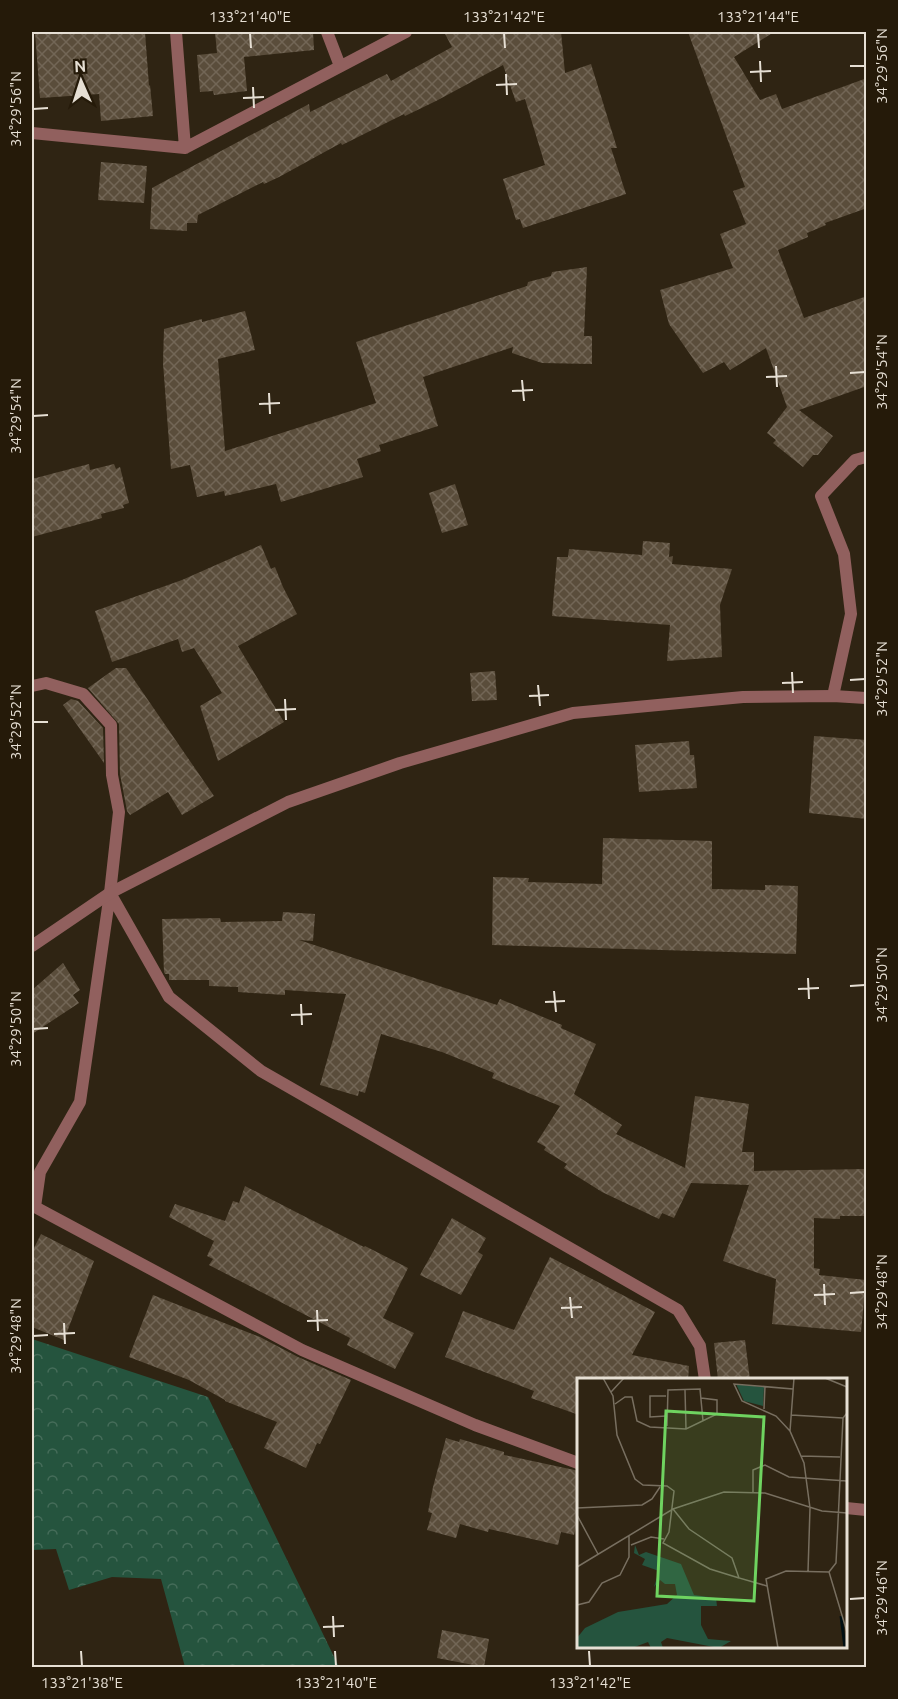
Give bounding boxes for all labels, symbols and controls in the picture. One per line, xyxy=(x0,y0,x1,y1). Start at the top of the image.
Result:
text: 133°21'40"E xyxy=(209,8,291,25)
text: 133°21'42"E xyxy=(463,8,545,25)
text: 133°21'44"E xyxy=(717,8,799,25)
text: 34°29'56"N xyxy=(873,28,890,104)
north arrow xyxy=(51,51,111,111)
text: N xyxy=(74,57,87,75)
text: 34°29'56"N xyxy=(7,71,24,147)
text: 34°29'54"N xyxy=(873,334,890,410)
text: 34°29'54"N xyxy=(7,378,24,454)
text: 34°29'52"N xyxy=(873,641,890,717)
text: 34°29'52"N xyxy=(7,684,24,760)
text: 34°29'50"N xyxy=(873,947,890,1023)
text: 34°29'50"N xyxy=(7,991,24,1067)
text: 34°29'48"N xyxy=(873,1254,890,1330)
text: 34°29'48"N xyxy=(7,1298,24,1374)
inset map xyxy=(577,1378,847,1648)
text: 34°29'46"N xyxy=(873,1560,890,1636)
text: 133°21'38"E xyxy=(41,1674,123,1691)
text: 133°21'40"E xyxy=(295,1674,377,1691)
text: 133°21'42"E xyxy=(549,1674,631,1691)

